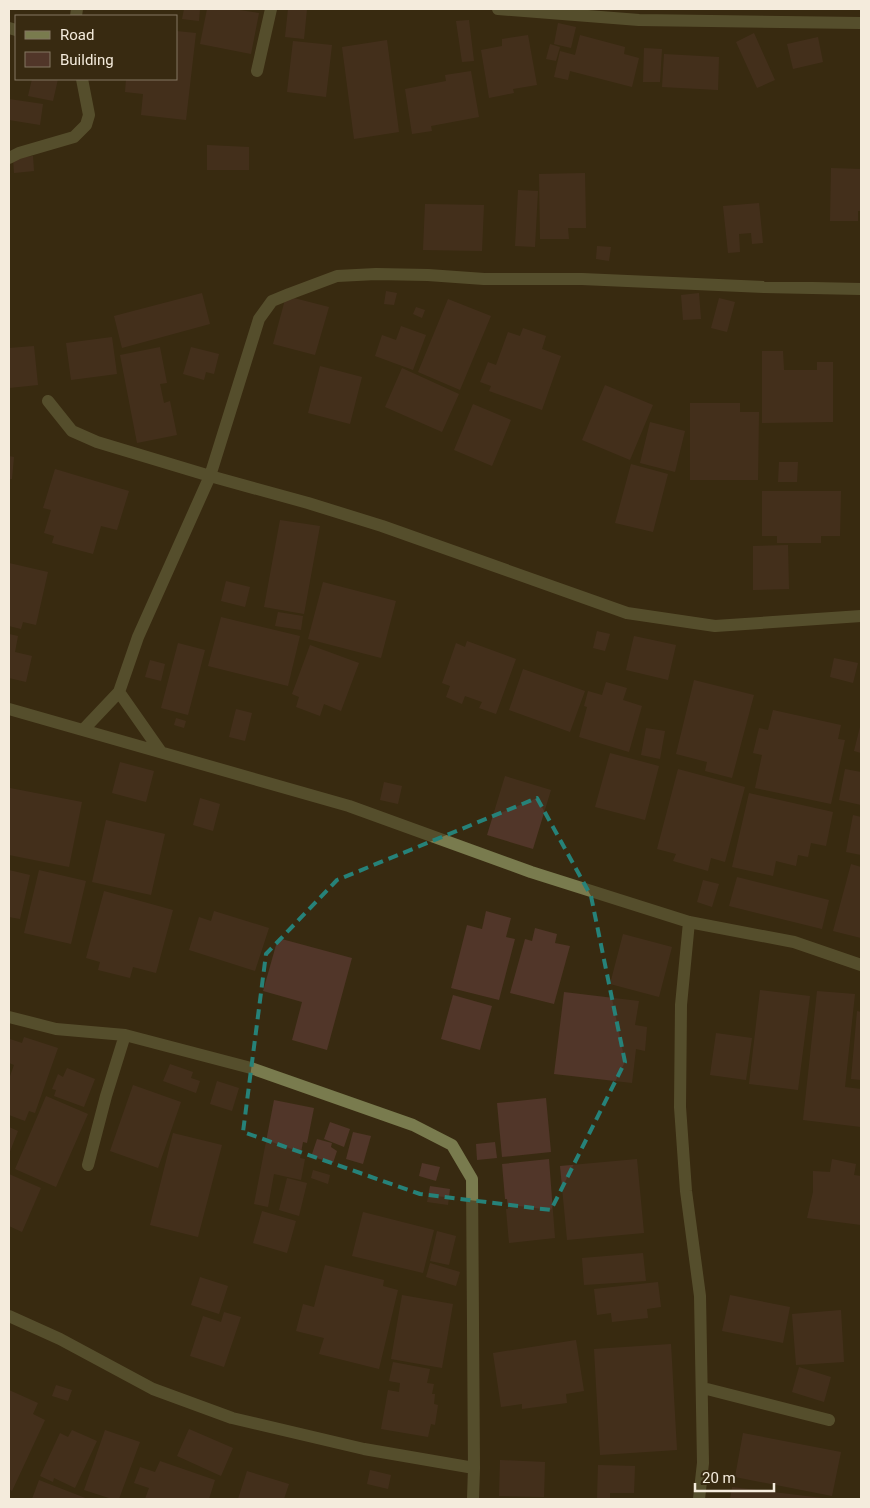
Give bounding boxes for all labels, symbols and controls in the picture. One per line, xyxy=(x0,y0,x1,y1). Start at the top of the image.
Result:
legend xyxy=(15,15,178,80)
text: Road xyxy=(60,26,94,44)
text: Building xyxy=(60,51,114,69)
scale bar xyxy=(695,1460,774,1492)
text: 20 m xyxy=(702,1469,736,1487)

